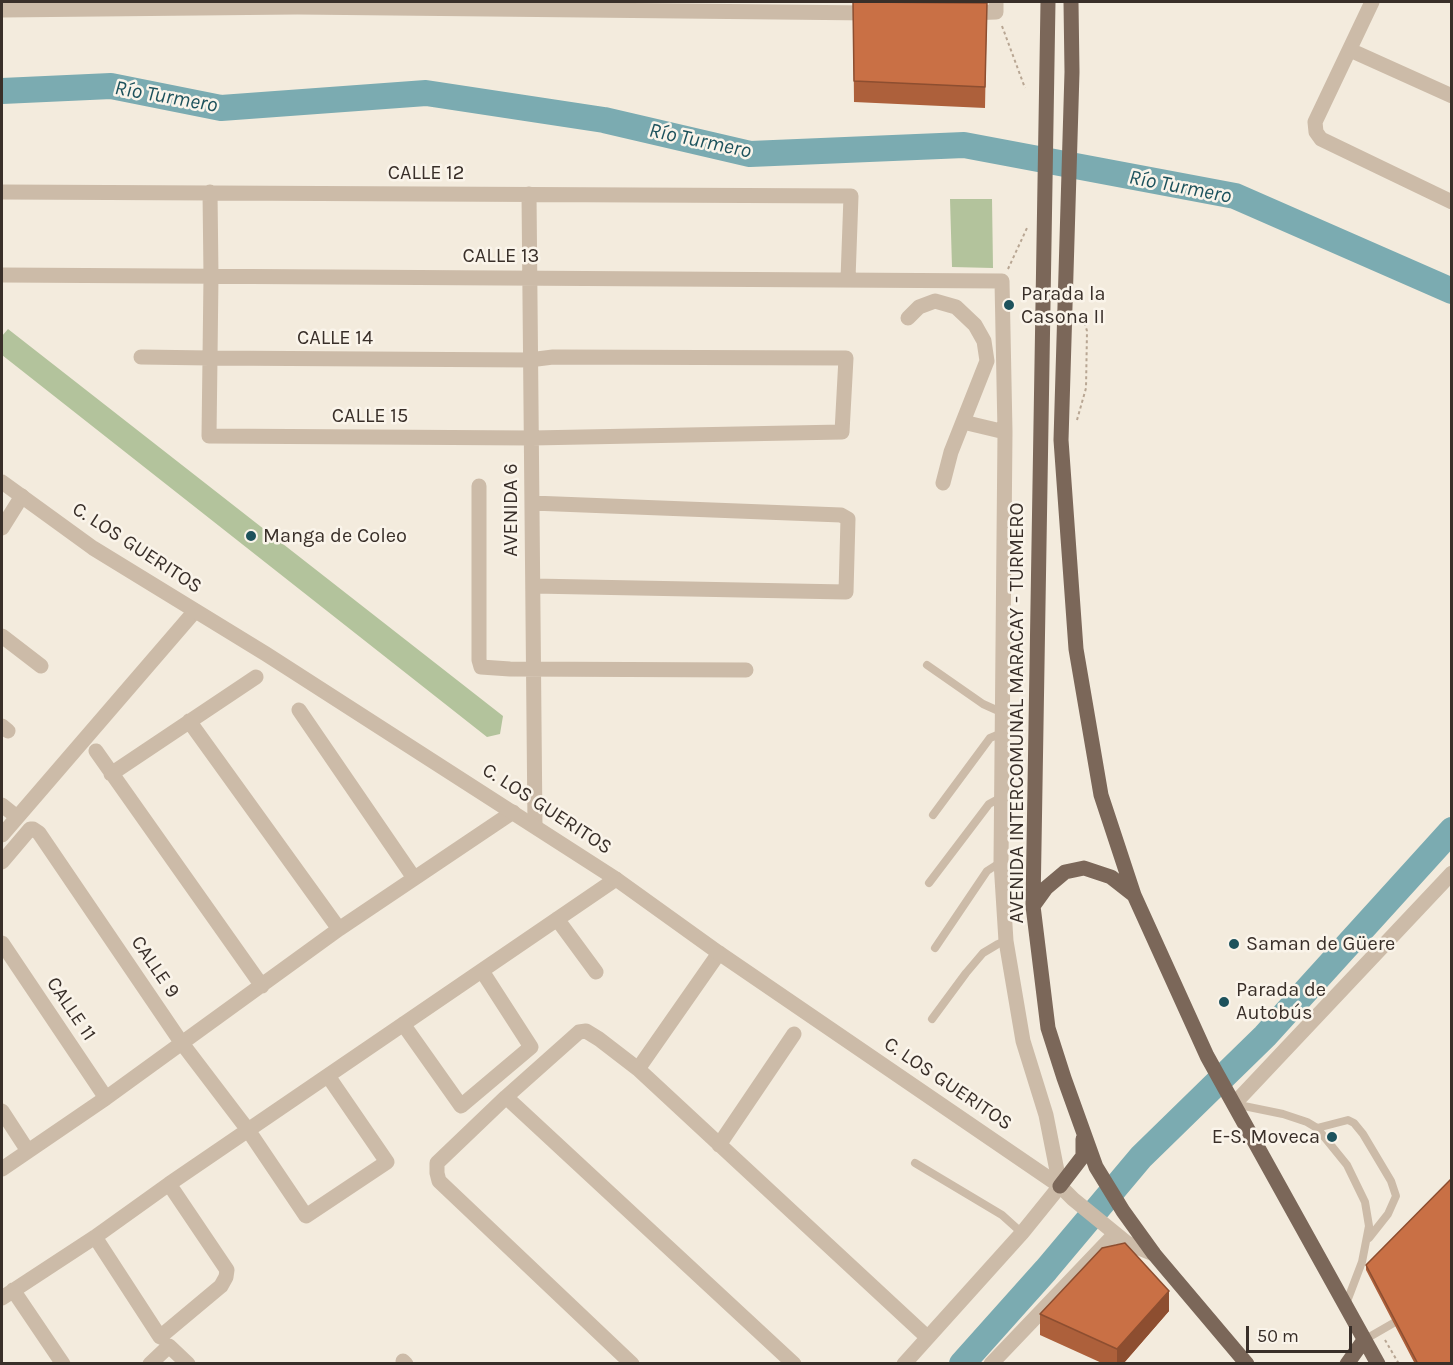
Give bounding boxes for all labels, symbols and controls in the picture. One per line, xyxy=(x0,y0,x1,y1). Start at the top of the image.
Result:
water label: Río Turmero xyxy=(113,76,219,118)
water label: Río Turmero xyxy=(647,118,753,164)
street label: CALLE 12 xyxy=(388,161,464,185)
water label: Río Turmero xyxy=(1127,165,1233,209)
street label: CALLE 13 xyxy=(463,244,539,268)
place label: Parada la Casona II xyxy=(1021,282,1106,329)
marker: Parada la Casona II xyxy=(1002,298,1016,312)
street label: CALLE 14 xyxy=(297,326,373,350)
street label: CALLE 15 xyxy=(332,404,408,428)
street label: AVENIDA 6 xyxy=(499,463,523,557)
street label: C. LOS GUERITOS xyxy=(68,497,206,599)
street label: AVENIDA INTERCOMUNAL MARACAY - TURMERO xyxy=(1005,503,1029,923)
place label: Manga de Coleo xyxy=(263,524,407,548)
marker: Manga de Coleo xyxy=(244,529,258,543)
street label: C. LOS GUERITOS xyxy=(478,758,616,860)
street label: CALLE 9 xyxy=(125,931,185,1003)
place label: Saman de Güere xyxy=(1246,932,1395,956)
marker: Saman de Güere xyxy=(1227,937,1241,951)
street label: CALLE 11 xyxy=(41,973,101,1045)
place label: Parada de Autobús xyxy=(1236,978,1326,1025)
marker: Parada de Autobús xyxy=(1217,995,1231,1009)
street label: C. LOS GUERITOS xyxy=(879,1032,1017,1136)
place label: E-S. Moveca xyxy=(1212,1125,1320,1149)
marker: E-S. Moveca xyxy=(1325,1130,1339,1144)
scale bar xyxy=(1249,1314,1356,1352)
text: 50 m xyxy=(1257,1325,1299,1347)

